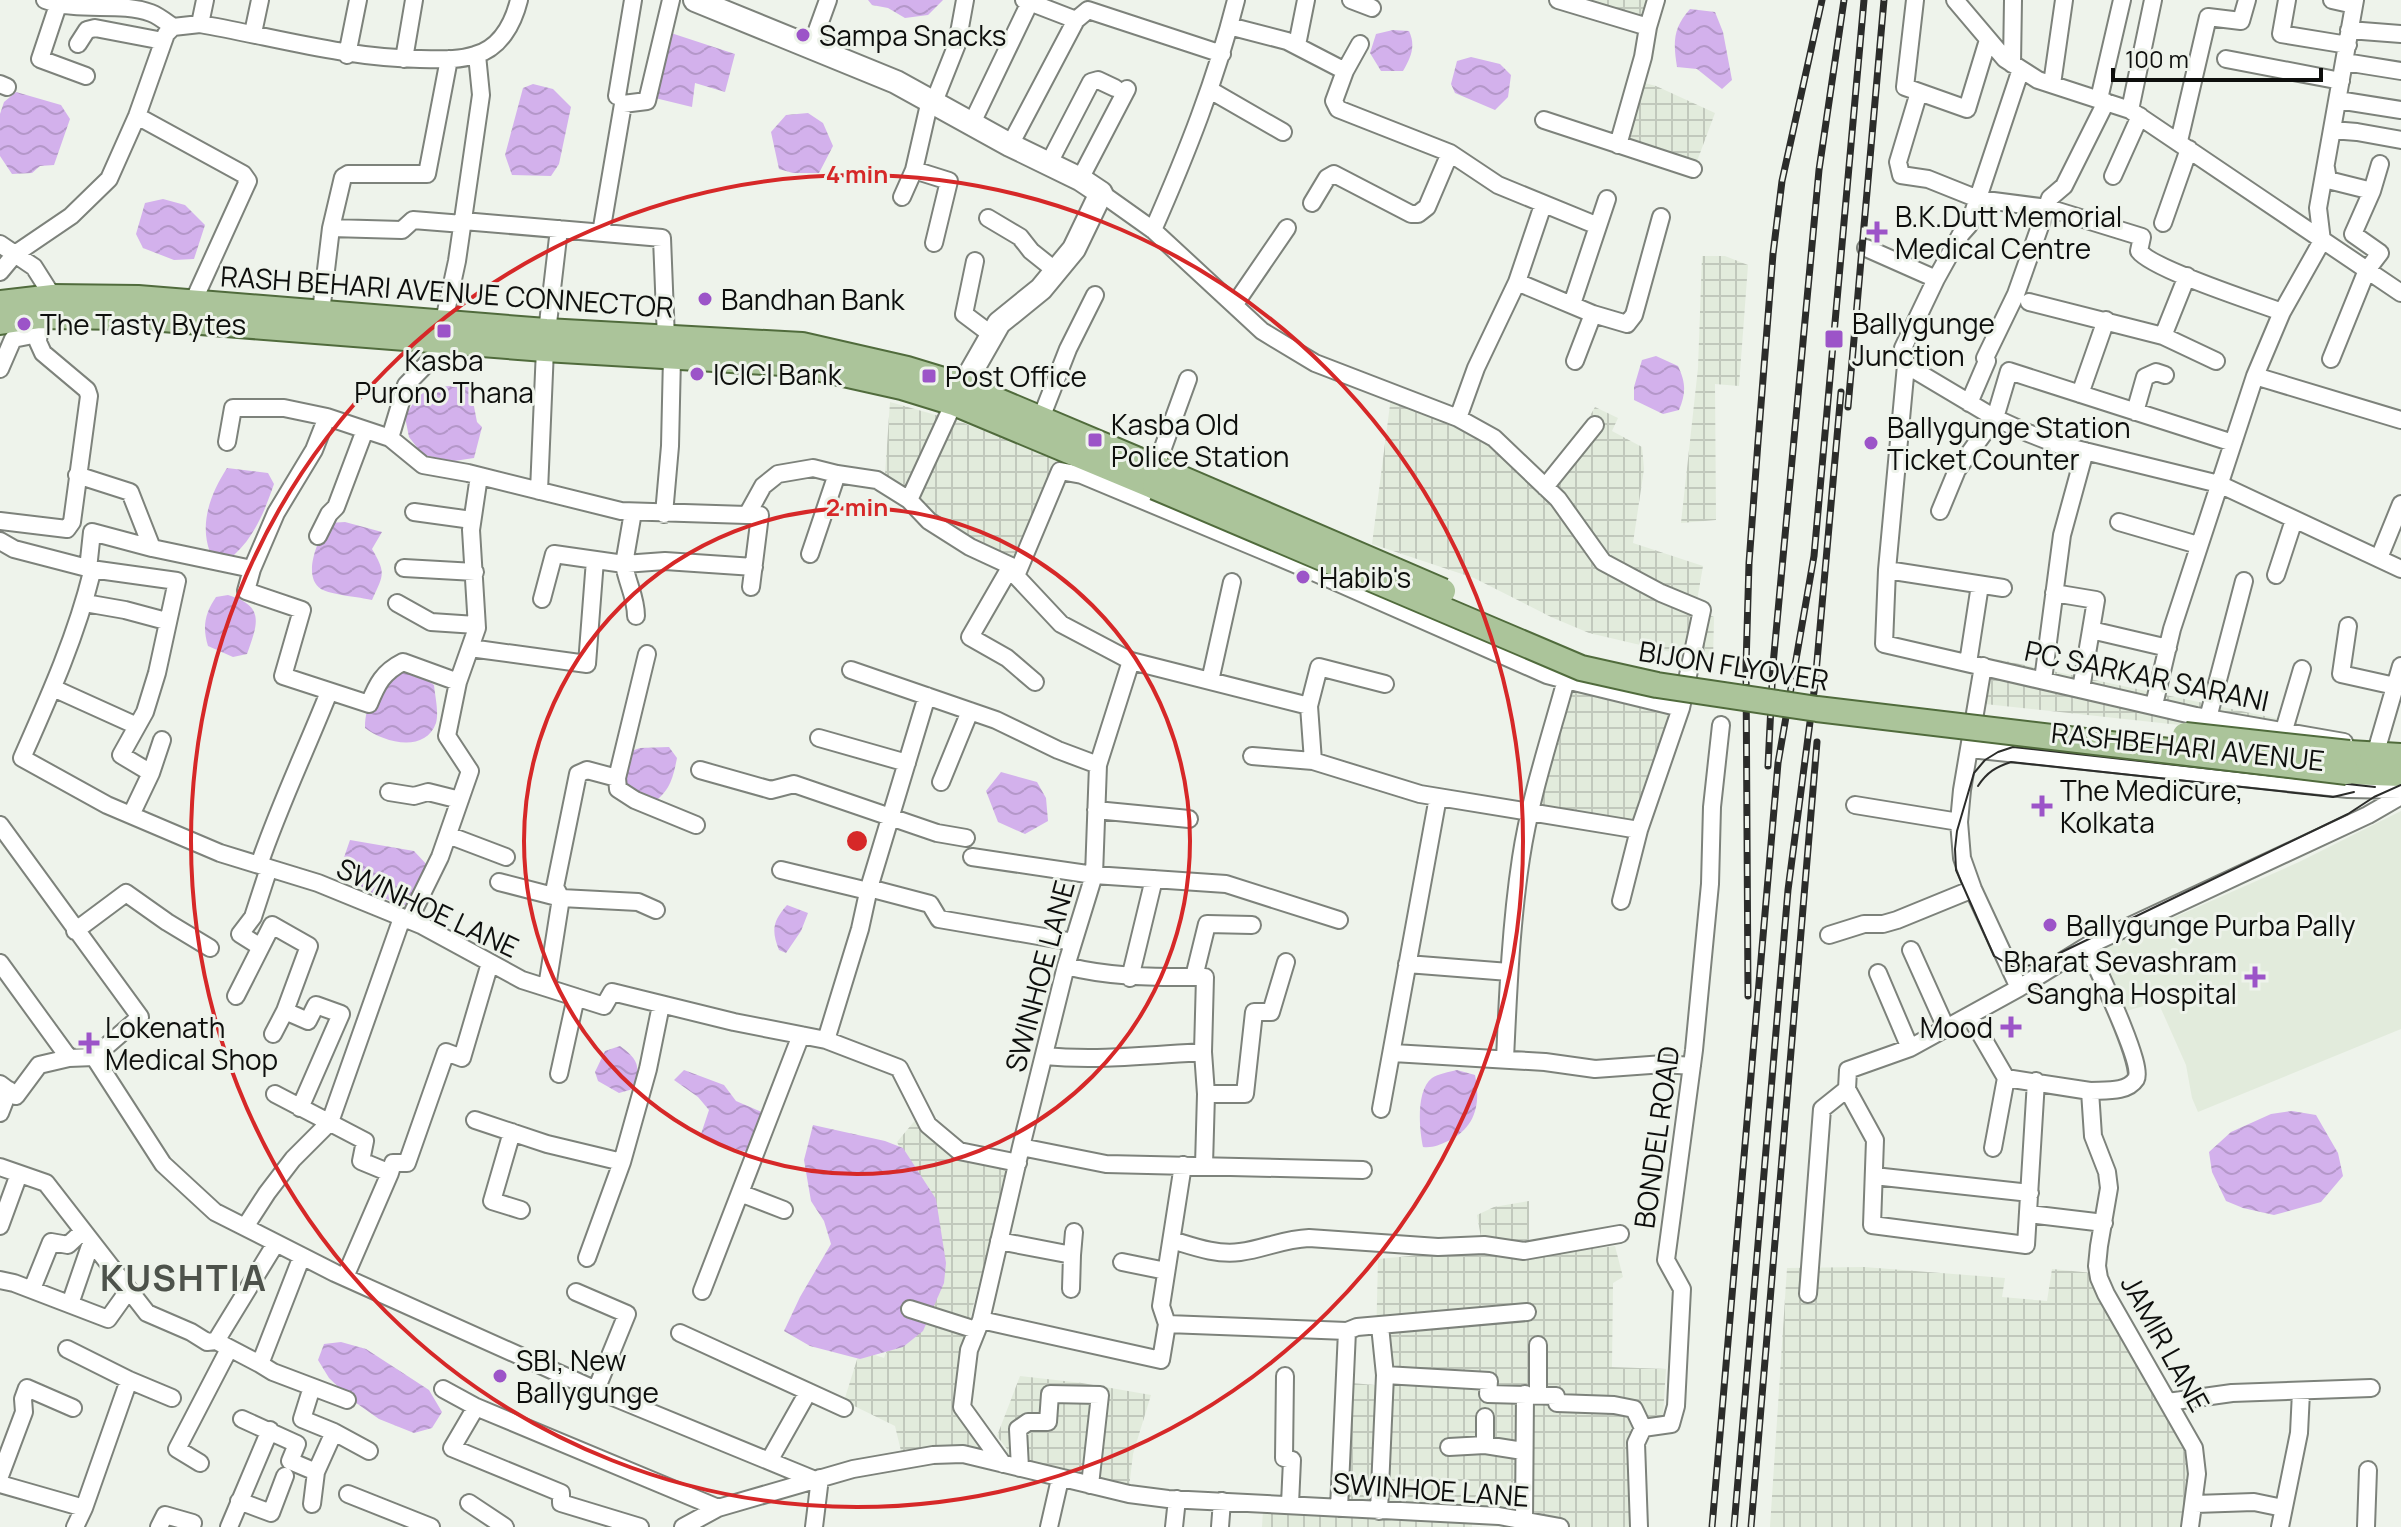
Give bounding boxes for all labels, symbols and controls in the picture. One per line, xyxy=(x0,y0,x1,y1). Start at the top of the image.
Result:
place label: Sampa Snacks xyxy=(819,16,1007,54)
marker: Sampa Snacks xyxy=(794,26,812,44)
scale bar xyxy=(2113,32,2321,82)
text: 100 m xyxy=(2125,42,2189,75)
text: 4 min xyxy=(826,157,888,190)
place label: B.K.Dutt Memorial Medical Centre xyxy=(1895,197,2122,267)
marker: B.K.Dutt Memorial Medical Centre xyxy=(1866,221,1888,243)
street label: RASH BEHARI AVENUE CONNECTOR xyxy=(219,256,675,326)
place label: Bandhan Bank xyxy=(721,280,906,318)
marker: Bandhan Bank xyxy=(696,290,714,308)
place label: Ballygunge Junction xyxy=(1852,304,1995,374)
place label: The Tasty Bytes xyxy=(40,305,246,343)
marker: The Tasty Bytes xyxy=(15,315,33,333)
marker: Kasba Purono Thana xyxy=(435,322,453,340)
marker: Ballygunge Junction xyxy=(1823,328,1845,350)
place label: Kasba Purono Thana xyxy=(354,341,534,411)
place label: ICICI Bank xyxy=(713,355,843,393)
place label: Post Office xyxy=(945,357,1087,395)
marker: ICICI Bank xyxy=(688,365,706,383)
marker: Post Office xyxy=(920,367,938,385)
place label: Kasba Old Police Station xyxy=(1111,405,1289,475)
place label: Ballygunge Station Ticket Counter xyxy=(1887,408,2131,478)
marker: Kasba Old Police Station xyxy=(1086,431,1104,449)
marker: Ballygunge Station Ticket Counter xyxy=(1862,434,1880,452)
text: 2 min xyxy=(826,490,888,523)
place label: Habib's xyxy=(1319,558,1411,596)
marker: Habib's xyxy=(1294,568,1312,586)
street label: BIJON FLYOVER xyxy=(1636,631,1832,699)
street label: PC SARKAR SARANI xyxy=(2021,631,2273,719)
street label: RASHBEHARI AVENUE xyxy=(2050,713,2326,779)
place label: The Medicure, Kolkata xyxy=(2060,771,2244,841)
marker: The Medicure, Kolkata xyxy=(2031,795,2053,817)
centre of rings xyxy=(843,827,871,855)
street label: SWINHOE LANE xyxy=(331,848,525,966)
street label: SWINHOE LANE xyxy=(995,876,1083,1076)
place label: Ballygunge Purba Pally xyxy=(2066,906,2356,944)
marker: Ballygunge Purba Pally xyxy=(2041,916,2059,934)
place label: Bharat Sevashram Sangha Hospital xyxy=(2004,942,2237,1012)
marker: Bharat Sevashram Sangha Hospital xyxy=(2244,966,2266,988)
place label: Lokenath Medical Shop xyxy=(105,1008,278,1078)
place label: Mood xyxy=(1920,1008,1993,1046)
marker: Mood xyxy=(2000,1016,2022,1038)
marker: Lokenath Medical Shop xyxy=(80,1034,98,1052)
street label: BONDEL ROAD xyxy=(1624,1043,1688,1231)
district label: KUSHTIA xyxy=(100,1253,268,1302)
street label: JAMIR LANE xyxy=(2113,1268,2219,1418)
place label: SBI, New Ballygunge xyxy=(516,1341,659,1411)
marker: SBI, New Ballygunge xyxy=(491,1367,509,1385)
street label: SWINHOE LANE xyxy=(1332,1463,1530,1515)

